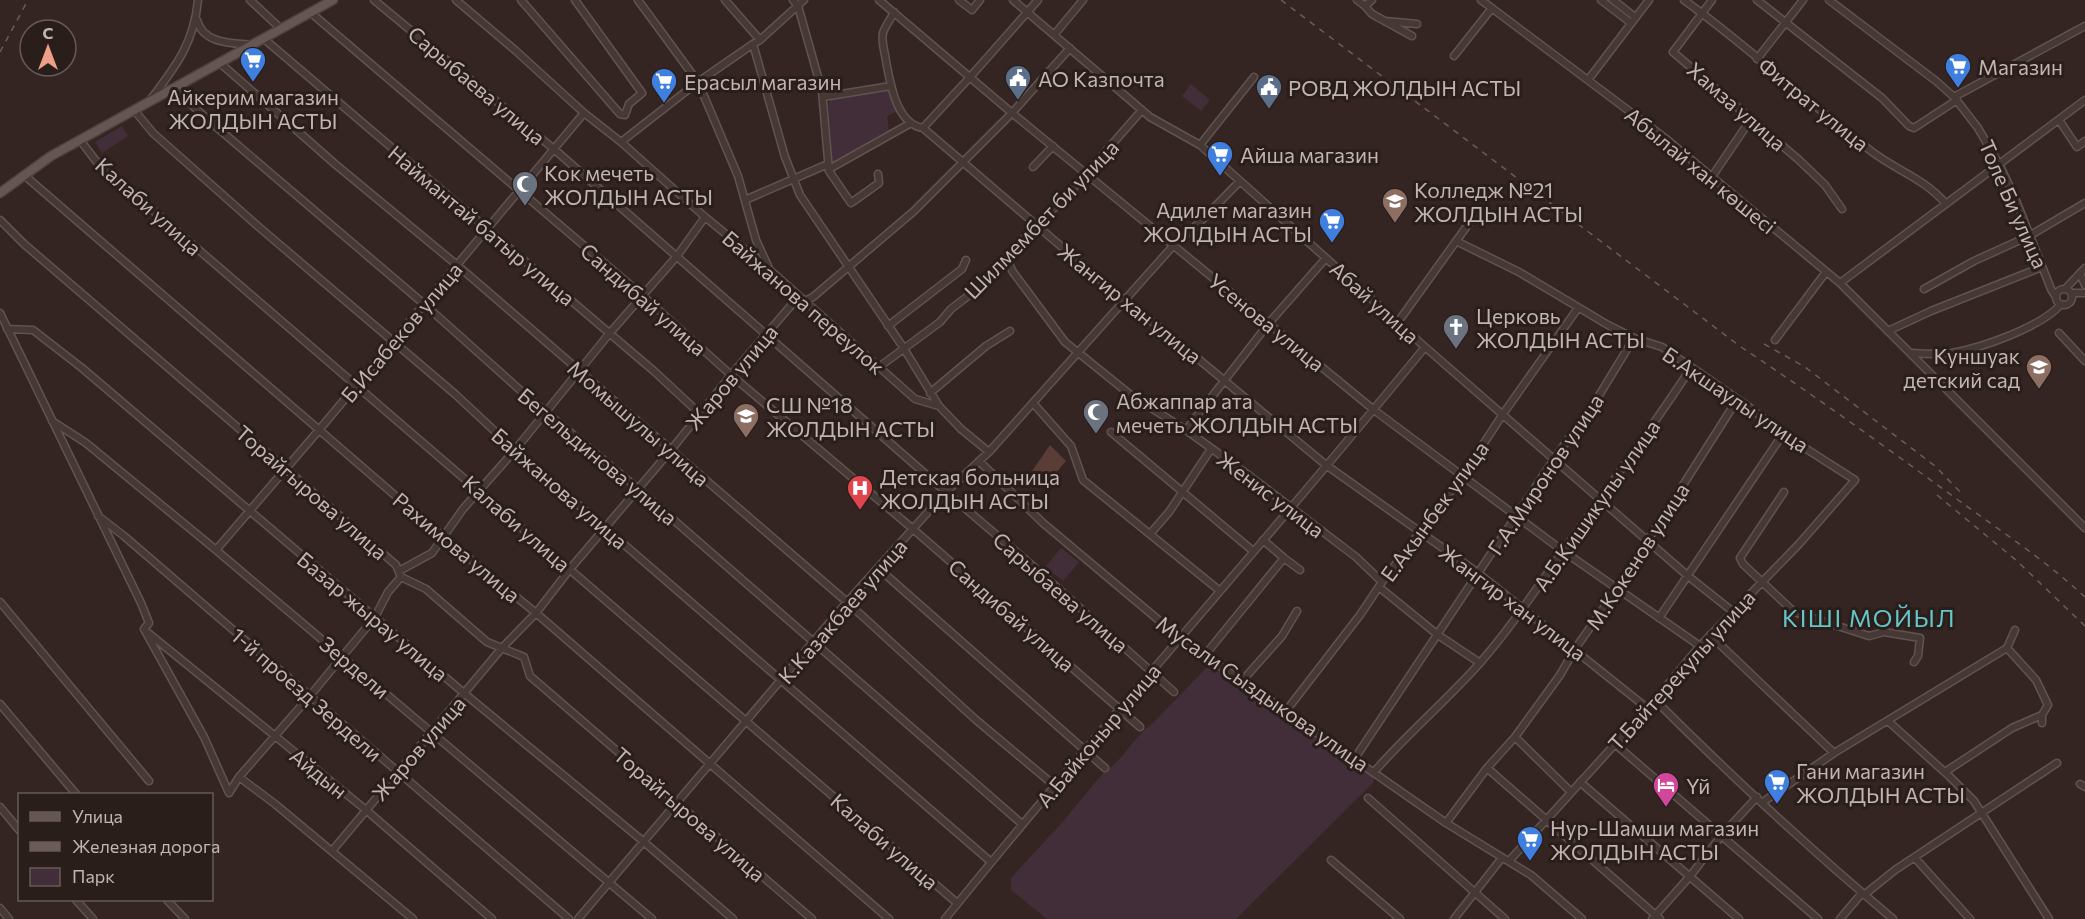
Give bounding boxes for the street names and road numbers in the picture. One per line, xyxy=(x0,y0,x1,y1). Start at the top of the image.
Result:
street label: Сарыбаева улица xyxy=(403,20,551,150)
street label: Фитрат улица xyxy=(1754,52,1874,156)
street label: Хамза улица xyxy=(1683,56,1791,156)
street label: Абылай хан көшесі xyxy=(1621,102,1781,238)
street label: Шилмембет би улица xyxy=(959,134,1123,304)
street label: Толе Би улица xyxy=(1974,136,2054,272)
street label: Наймантай батыр улица xyxy=(384,140,580,310)
street label: Калаби улица xyxy=(91,152,207,260)
street label: Байжанова переулок xyxy=(718,225,890,379)
street label: Жангир хан улица xyxy=(1053,237,1207,369)
street label: Сандибай улица xyxy=(576,238,712,360)
street label: Абай улица xyxy=(1325,256,1425,348)
street label: Б.Исабеков улица xyxy=(335,257,467,407)
street label: Усенова улица xyxy=(1204,268,1330,376)
street label: Жаров улица xyxy=(680,319,782,435)
street label: Б.Акшаулы улица xyxy=(1658,341,1814,457)
street label: Момышулы улица xyxy=(563,355,715,491)
street label: Бегельдинова улица xyxy=(513,382,683,530)
street label: Г.А.Миронов улица xyxy=(1482,389,1608,559)
street label: А.Б.Кишикулы улица xyxy=(1527,415,1665,595)
street label: Торайгырова улица xyxy=(231,419,393,565)
street label: Байжанова улица xyxy=(487,422,633,554)
street label: Е.Акынбек улица xyxy=(1375,436,1493,586)
street label: Женис улица xyxy=(1212,446,1330,542)
street label: Калаби улица xyxy=(458,470,576,576)
street label: М.Кокенов улица xyxy=(1580,478,1694,634)
street label: Рахимова улица xyxy=(388,487,526,607)
street label: Сарыбаева улица xyxy=(988,526,1134,658)
street label: К.Казакбаев улица xyxy=(772,534,912,688)
street label: Жангир хан улица xyxy=(1435,539,1591,665)
street label: Базар жырау улица xyxy=(293,546,453,686)
street label: Сандибай улица xyxy=(944,554,1080,676)
street label: Т.Байтерекулы улица xyxy=(1602,585,1760,755)
street label: Мусали Сыздыкова улица xyxy=(1152,610,1374,776)
street label: 1-й проезд Зердели xyxy=(227,622,387,766)
street label: Зердели xyxy=(315,631,395,703)
street label: А.Байконыр улица xyxy=(1031,658,1165,812)
street label: Жаров улица xyxy=(366,691,470,805)
street label: Торайгырова улица xyxy=(609,741,771,887)
street label: Айдын xyxy=(285,743,353,803)
street label: Калаби улица xyxy=(826,788,944,894)

